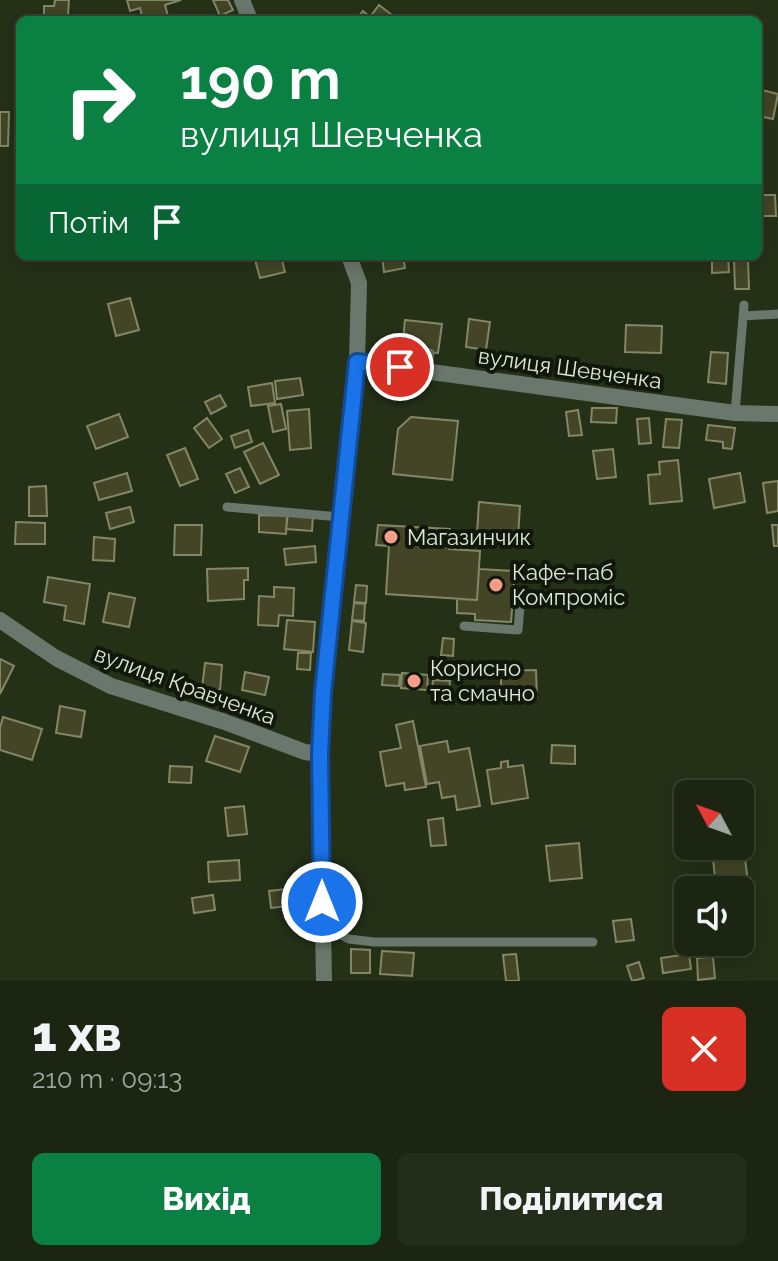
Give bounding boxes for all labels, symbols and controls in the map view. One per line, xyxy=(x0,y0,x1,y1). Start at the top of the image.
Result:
text: 190 m xyxy=(180,46,341,112)
icon: right xyxy=(48,48,152,152)
text: вулиця Шевченка xyxy=(180,113,483,155)
icon: arrive xyxy=(145,200,189,244)
text: Потім xyxy=(48,205,129,240)
pin xyxy=(366,333,434,401)
street label: вулиця Шевченка xyxy=(477,342,663,394)
icon: arrive xyxy=(378,345,422,389)
place label: Магазинчик xyxy=(407,524,531,550)
marker: Магазинчик xyxy=(382,528,400,546)
place label: Кафе-паб Компроміс xyxy=(512,559,625,610)
marker: Кафе-паб Компроміс xyxy=(487,576,505,594)
street label: вулиця Кравченка xyxy=(91,640,279,730)
place label: Корисно та смачно xyxy=(430,655,535,706)
marker: Корисно та смачно xyxy=(405,672,423,690)
north arrow xyxy=(674,780,754,860)
map controls xyxy=(674,780,754,956)
position arrow xyxy=(280,860,364,944)
button: sound xyxy=(674,876,754,956)
text: 1 хв xyxy=(32,1006,122,1062)
button: close xyxy=(662,1007,746,1091)
text: 210 m · 09:13 xyxy=(32,1064,182,1094)
button: Вихід xyxy=(32,1153,381,1245)
button: Поділитися xyxy=(397,1153,746,1245)

